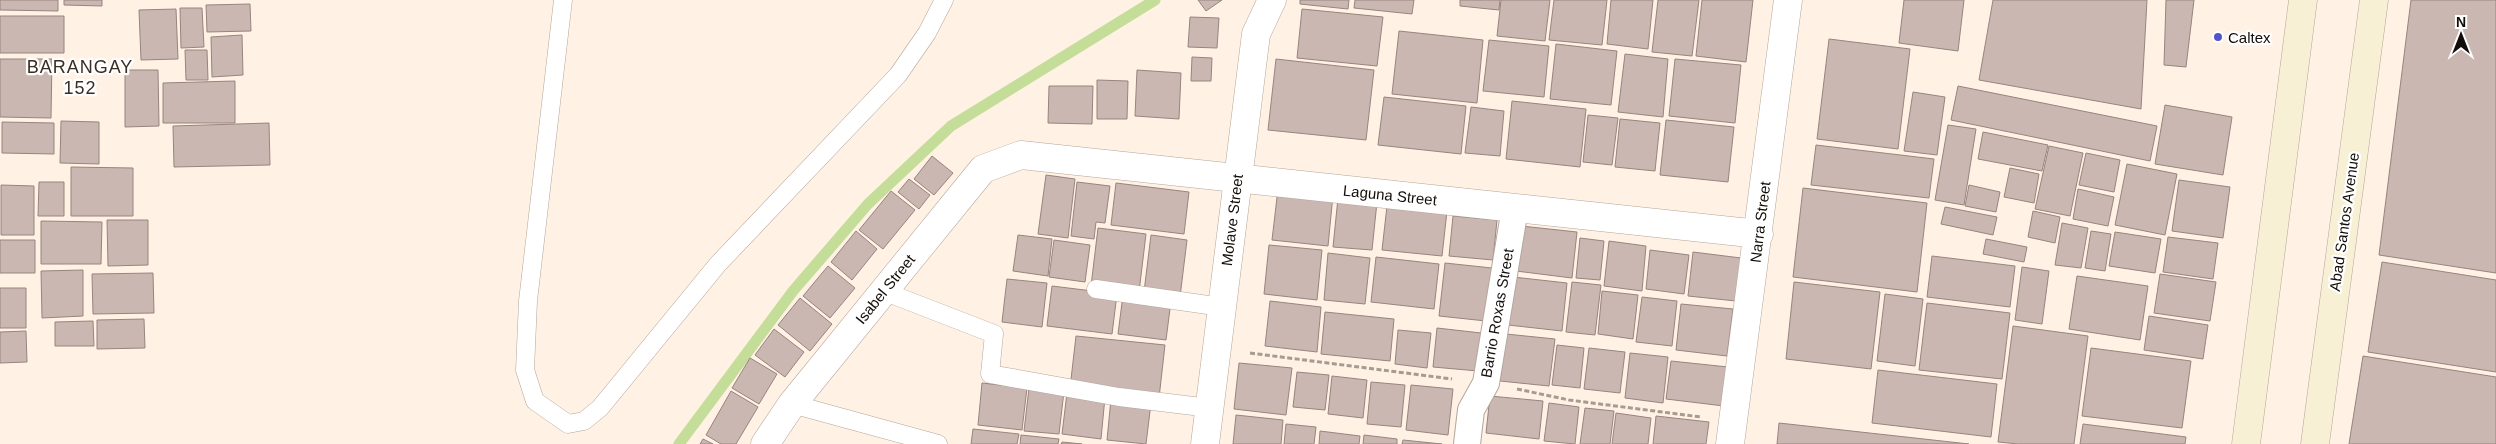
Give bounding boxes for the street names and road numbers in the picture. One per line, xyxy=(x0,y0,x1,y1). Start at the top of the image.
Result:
street label: Abad Santos Avenue xyxy=(2326,152,2362,292)
street label: Molave Street xyxy=(1218,172,1246,267)
street label: Narra Street xyxy=(1747,180,1774,264)
street label: Laguna Street xyxy=(1342,182,1439,208)
street label: Barrio Roxas Street xyxy=(1477,246,1517,379)
street label: Isabel Street xyxy=(852,250,919,327)

